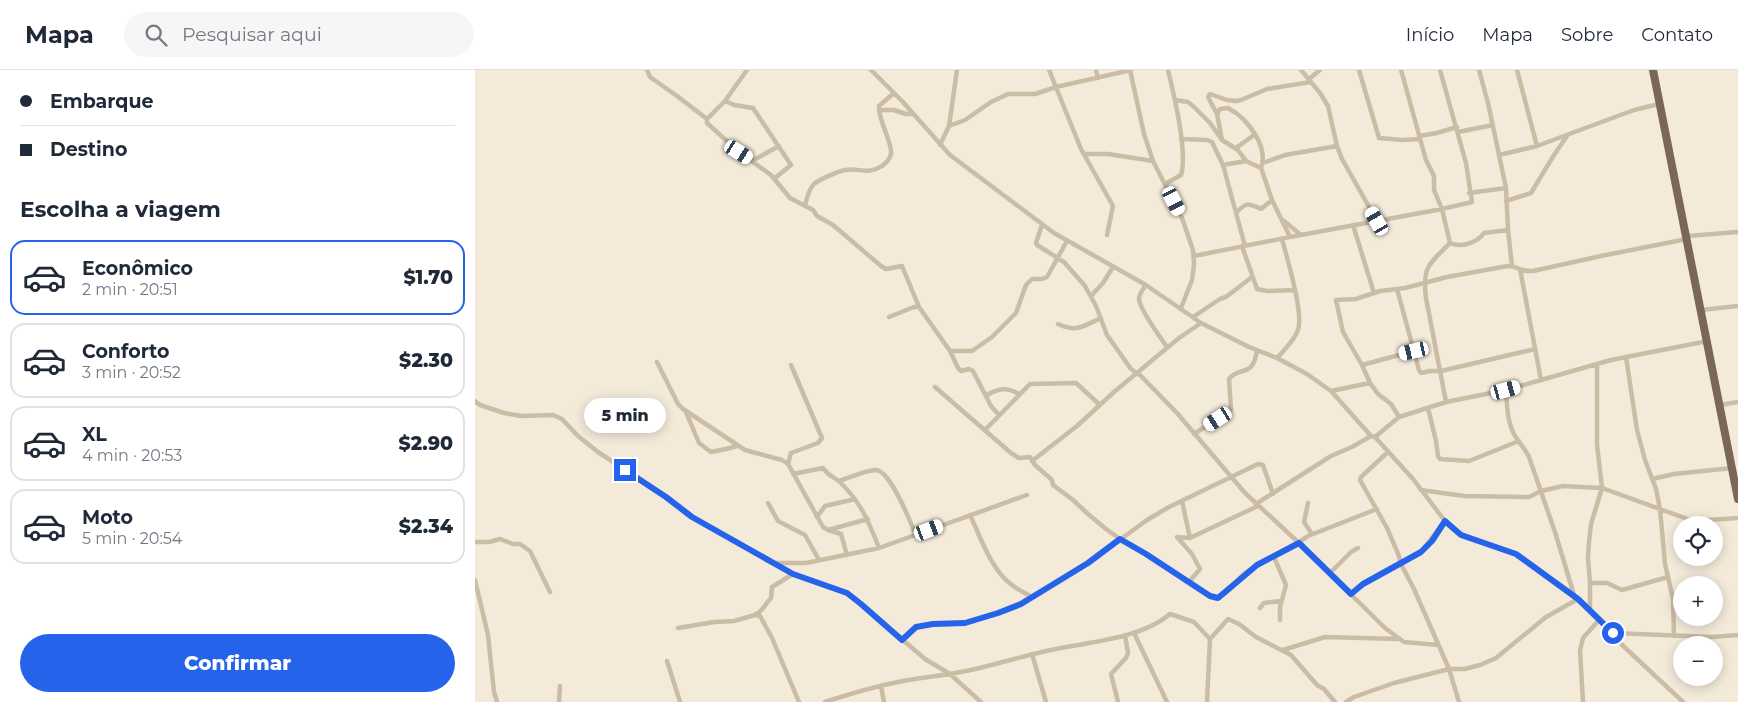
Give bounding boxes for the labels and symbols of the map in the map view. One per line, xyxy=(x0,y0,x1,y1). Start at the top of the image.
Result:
car xyxy=(722,138,755,166)
car xyxy=(1160,184,1187,218)
car xyxy=(1363,204,1390,238)
car xyxy=(1397,340,1430,362)
car xyxy=(1489,379,1522,401)
callout: 5 min xyxy=(584,398,666,432)
car xyxy=(1201,405,1234,433)
route end xyxy=(614,459,636,481)
car xyxy=(912,518,945,542)
route start xyxy=(1602,622,1624,644)

